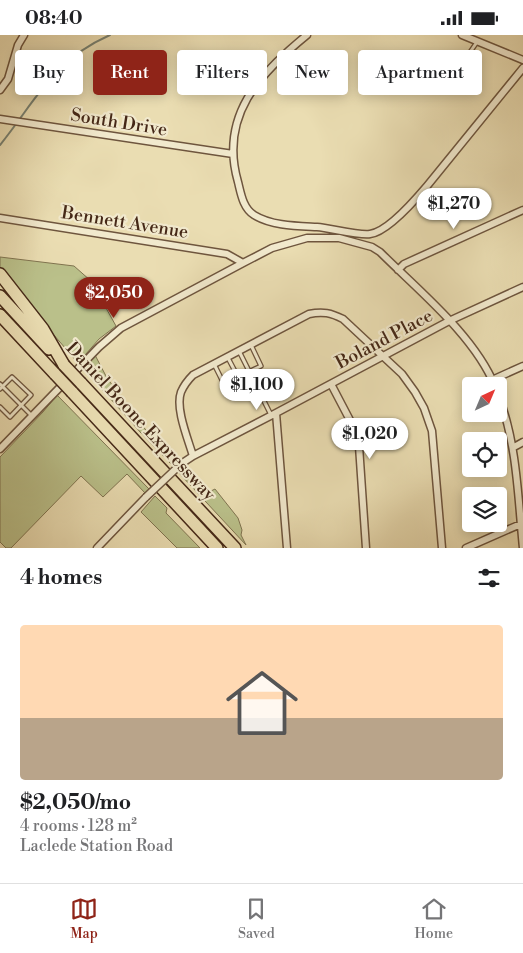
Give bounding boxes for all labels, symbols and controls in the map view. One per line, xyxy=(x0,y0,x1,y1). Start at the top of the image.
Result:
text: 08:40 xyxy=(25,6,83,30)
chip: Buy xyxy=(15,50,83,95)
chip: Rent xyxy=(93,50,167,95)
chip: Filters xyxy=(177,50,267,95)
chip: New xyxy=(277,50,348,95)
chip: Apartment xyxy=(358,50,482,95)
street label: South Drive xyxy=(69,104,169,141)
pin: $1,270 xyxy=(413,187,495,230)
text: $1,270 xyxy=(428,194,480,214)
street label: Bennett Avenue xyxy=(59,201,190,244)
pin: $2,050 xyxy=(73,277,155,319)
text: $2,050 xyxy=(85,283,143,303)
street label: Boland Place xyxy=(331,304,437,375)
street label: Daniel Boone Expressway xyxy=(61,337,221,506)
pin: $1,100 xyxy=(216,369,298,411)
text: $1,100 xyxy=(231,375,283,395)
north arrow xyxy=(462,377,508,423)
map controls xyxy=(462,377,507,532)
pin: $1,020 xyxy=(329,417,411,460)
text: $1,020 xyxy=(342,424,398,444)
button: locate xyxy=(462,432,507,477)
button: layers xyxy=(462,487,507,532)
icon: filters xyxy=(475,564,503,592)
text: 4 homes xyxy=(20,565,102,591)
icon: home xyxy=(217,658,307,748)
text: $2,050/mo xyxy=(20,790,131,816)
text: 4 rooms · 128 m² xyxy=(20,816,137,836)
text: Laclede Station Road xyxy=(20,836,173,856)
tab: Map xyxy=(70,895,98,943)
tab: Saved xyxy=(238,895,275,943)
tab: Home xyxy=(415,895,453,943)

